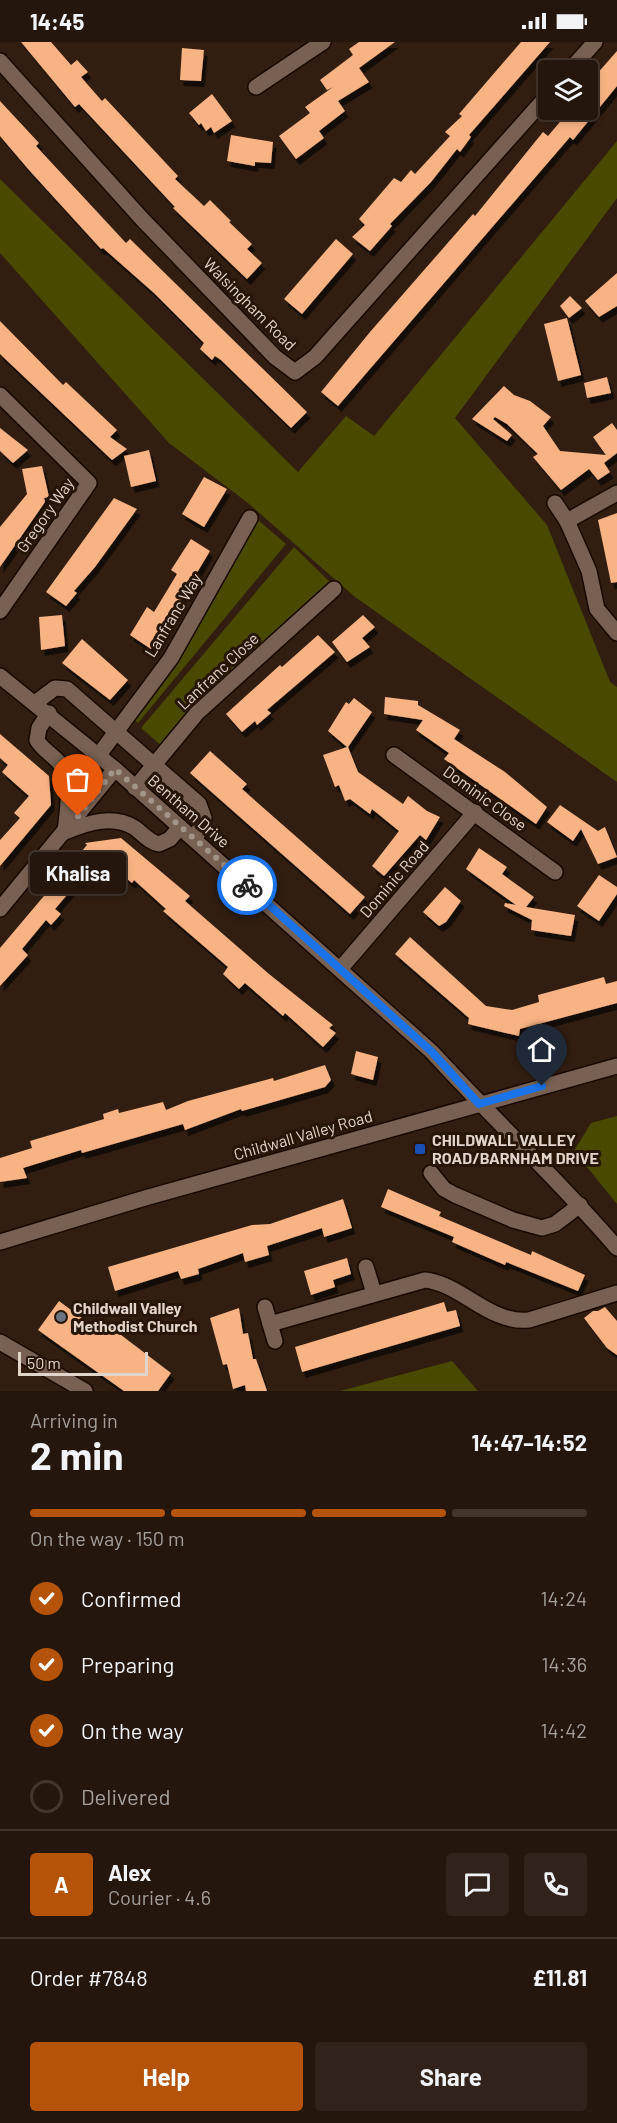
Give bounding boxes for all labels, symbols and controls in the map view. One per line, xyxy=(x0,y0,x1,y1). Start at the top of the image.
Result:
text: 14:45 xyxy=(30,8,84,34)
map controls xyxy=(538,60,598,120)
button: layers xyxy=(538,60,598,120)
street label: Walsingham Road xyxy=(200,254,300,354)
street label: Gregory Way xyxy=(12,473,78,556)
street label: Lanfranc Way xyxy=(140,569,205,660)
street label: Lanfranc Close xyxy=(173,628,262,713)
pin xyxy=(52,754,103,816)
street label: Dominic Close xyxy=(440,761,531,834)
icon: bag xyxy=(61,763,94,796)
street label: Bentham Drive xyxy=(145,770,234,851)
street label: Dominic Road xyxy=(355,836,432,921)
callout: Khalisa xyxy=(30,852,126,894)
courier xyxy=(217,855,277,915)
text: Khalisa xyxy=(46,861,110,885)
icon: bike xyxy=(231,869,264,902)
pin xyxy=(516,1024,567,1086)
icon: home xyxy=(525,1033,558,1066)
street label: Childwall Valley Road xyxy=(231,1106,374,1163)
place label: CHILDWALL VALLEY ROAD/BARNHAM DRIVE xyxy=(432,1130,599,1167)
marker: CHILDWALL VALLEY ROAD/BARNHAM DRIVE xyxy=(413,1142,427,1156)
place label: Childwall Valley Methodist Church xyxy=(73,1298,198,1335)
marker: Childwall Valley Methodist Church xyxy=(54,1310,68,1324)
scale bar xyxy=(18,1349,148,1376)
text: 50 m xyxy=(27,1353,61,1372)
text: Arriving in xyxy=(30,1408,118,1432)
text: 14:47–14:52 xyxy=(471,1429,587,1455)
text: 2 min xyxy=(30,1431,123,1478)
text: On the way · 150 m xyxy=(30,1526,185,1550)
icon: check xyxy=(30,1582,63,1615)
text: Confirmed xyxy=(81,1585,181,1611)
text: 14:24 xyxy=(540,1586,587,1610)
icon: check xyxy=(30,1648,63,1681)
text: Preparing xyxy=(81,1651,174,1677)
text: 14:36 xyxy=(542,1652,587,1676)
icon: check xyxy=(30,1714,63,1747)
text: On the way xyxy=(81,1717,184,1743)
text: 14:42 xyxy=(540,1718,587,1742)
text: Delivered xyxy=(81,1783,170,1809)
button: chat xyxy=(446,1853,509,1916)
button: phone xyxy=(524,1853,587,1916)
text: Alex xyxy=(108,1859,151,1885)
text: A xyxy=(54,1871,69,1897)
text: Courier · 4.6 xyxy=(108,1885,211,1909)
text: Order #7848 xyxy=(30,1964,148,1990)
text: £11.81 xyxy=(532,1964,587,1990)
button: Help xyxy=(30,2042,303,2111)
button: Share xyxy=(315,2042,587,2111)

